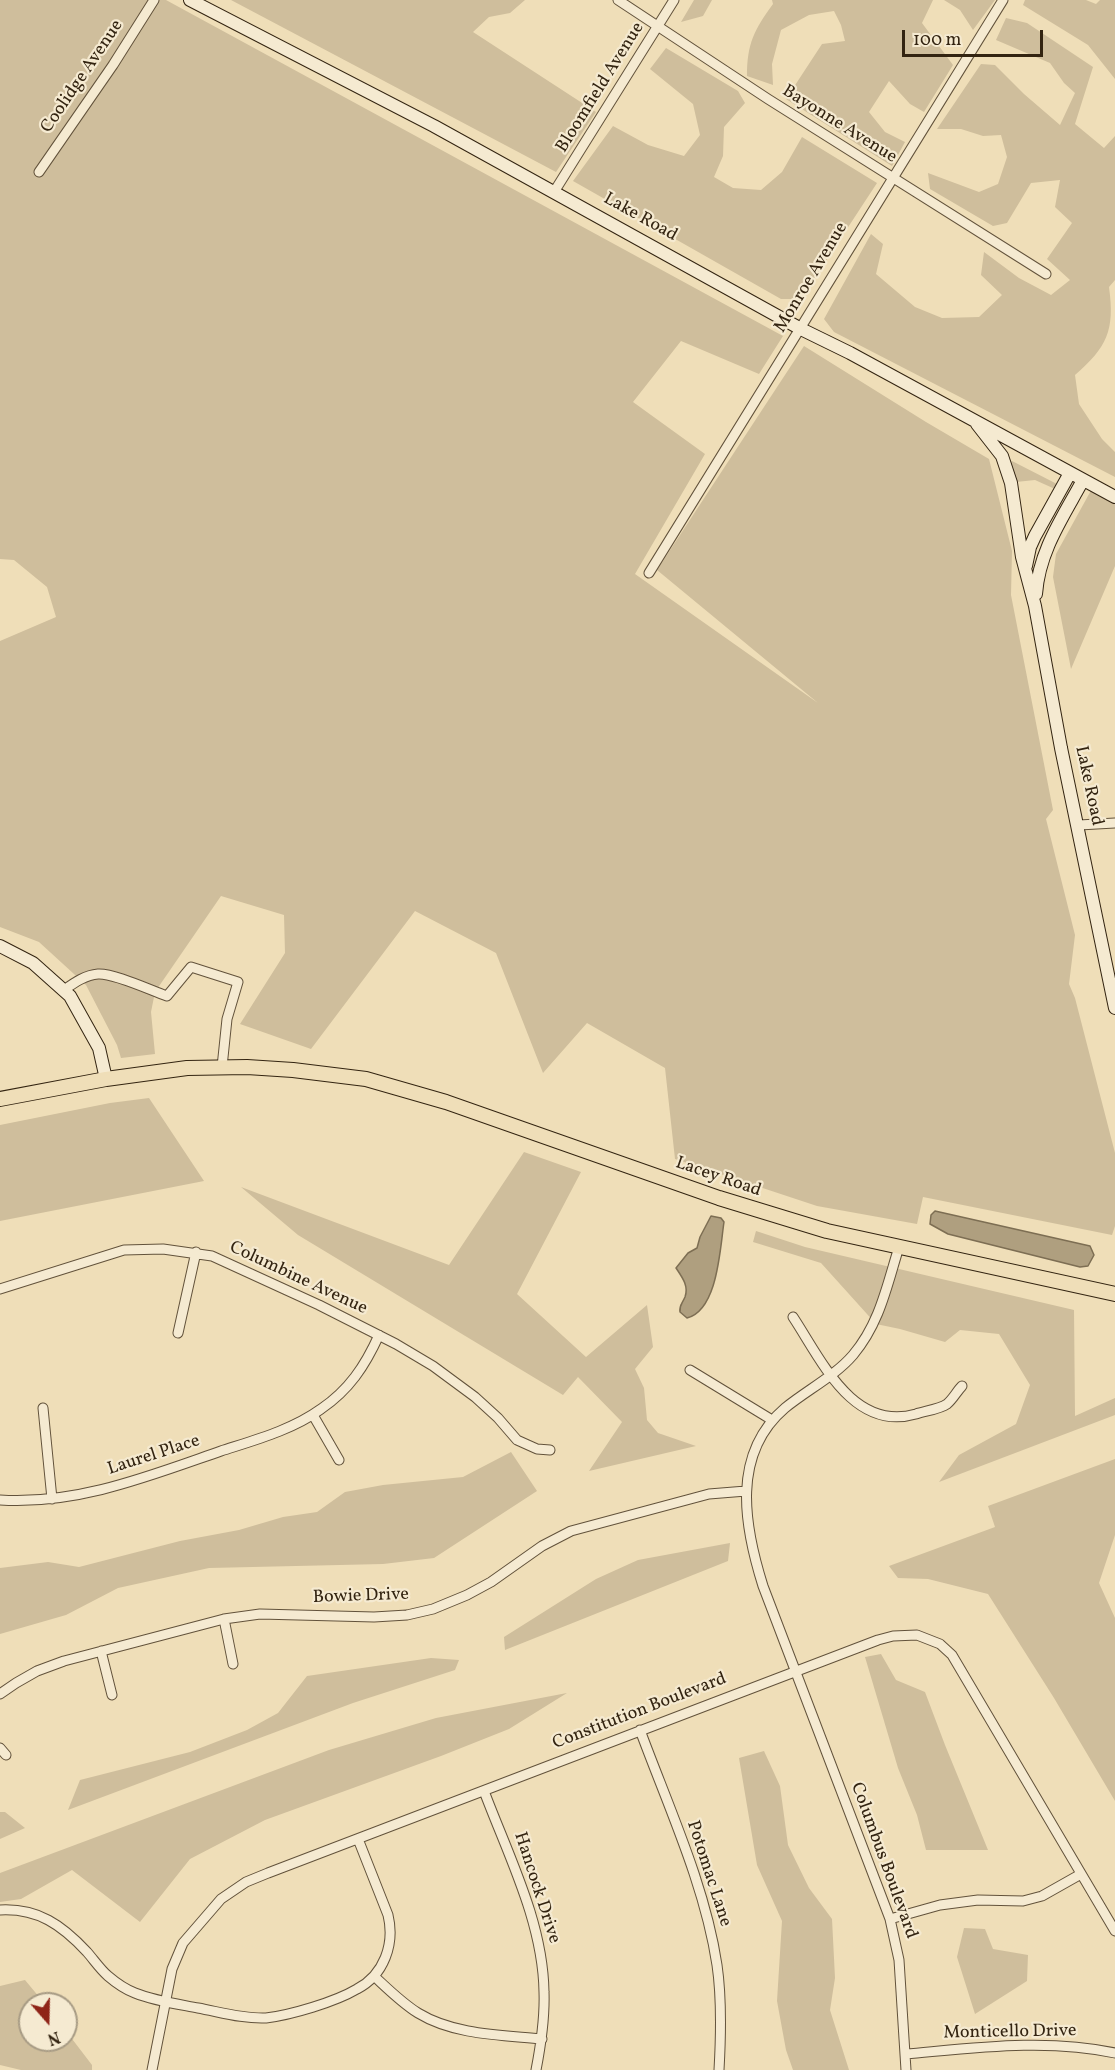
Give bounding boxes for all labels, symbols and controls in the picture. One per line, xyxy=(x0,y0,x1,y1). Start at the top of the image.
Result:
street label: Coolidge Avenue xyxy=(37,16,129,138)
scale bar xyxy=(905,18,1046,56)
street label: Bloomfield Avenue xyxy=(552,19,650,157)
text: 100 m xyxy=(913,28,962,53)
street label: Bayonne Avenue xyxy=(778,81,900,169)
street label: Lake Road xyxy=(599,189,681,247)
street label: Monroe Avenue xyxy=(771,219,853,337)
street label: Lake Road xyxy=(1069,744,1107,828)
street label: Lacey Road xyxy=(672,1153,764,1203)
street label: Columbine Avenue xyxy=(226,1238,370,1320)
street label: Laurel Place xyxy=(105,1431,203,1481)
street label: Bowie Drive xyxy=(313,1585,409,1609)
street label: Constitution Boulevard xyxy=(550,1669,730,1755)
street label: Columbus Boulevard xyxy=(845,1780,921,1942)
street label: Potomac Lane xyxy=(681,1818,735,1930)
street label: Hancock Drive xyxy=(508,1830,564,1946)
north arrow xyxy=(18,1992,78,2052)
street label: Monticello Drive xyxy=(943,2021,1077,2045)
text: N xyxy=(44,2025,63,2049)

